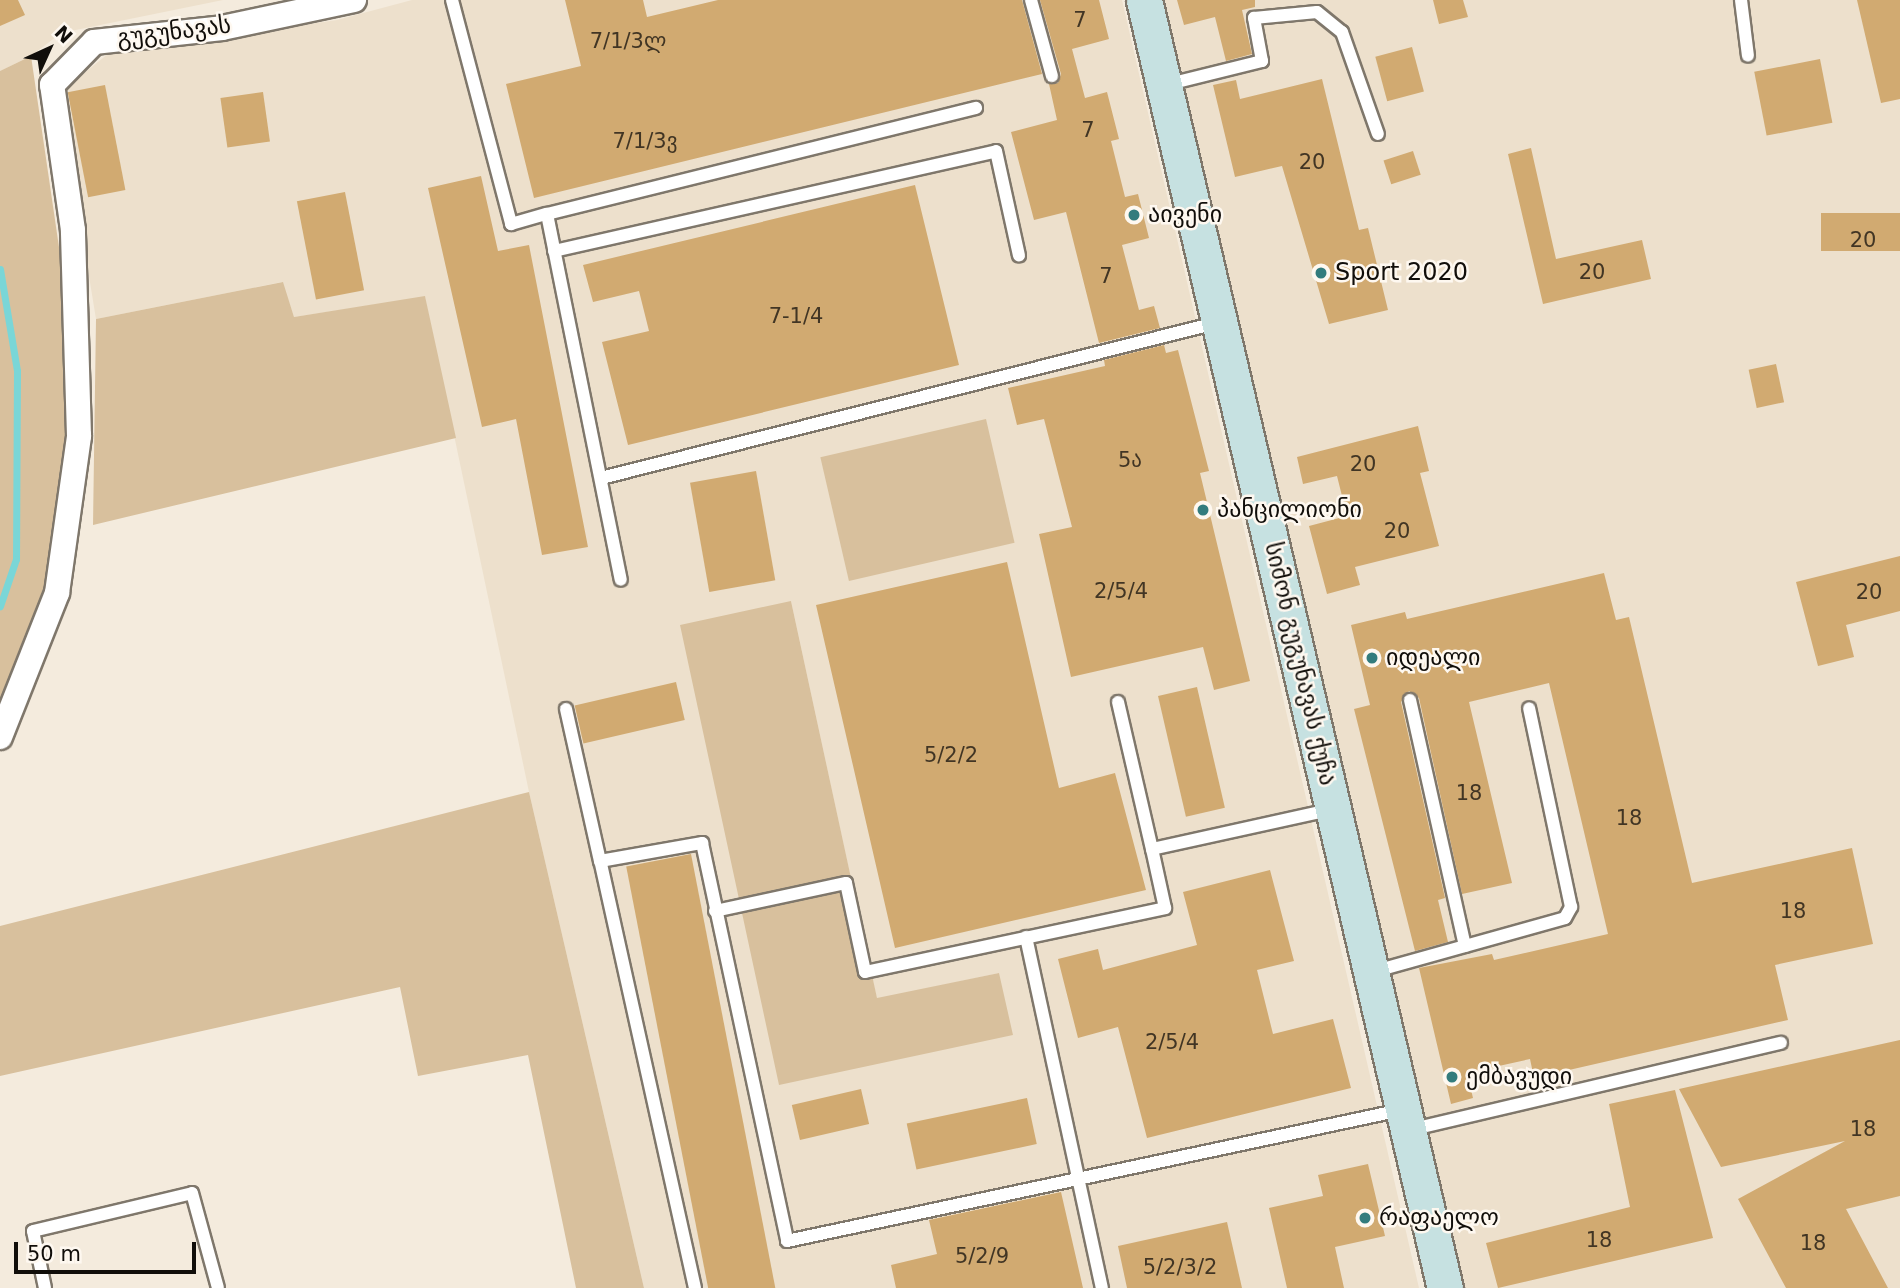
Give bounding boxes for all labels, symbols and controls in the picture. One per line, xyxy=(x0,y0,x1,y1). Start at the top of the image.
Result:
house number: 7 xyxy=(1073,7,1087,33)
street label: გუგუნავას xyxy=(115,11,233,53)
north arrow xyxy=(14,14,84,84)
text: N xyxy=(50,21,77,48)
house number: 7/1/3ლ xyxy=(590,28,666,54)
house number: 7 xyxy=(1081,117,1095,143)
house number: 7/1/3ვ xyxy=(613,128,677,154)
house number: 20 xyxy=(1299,149,1325,175)
place label: აივენი xyxy=(1148,201,1222,229)
marker: აივენი xyxy=(1126,207,1142,223)
house number: 20 xyxy=(1850,227,1876,253)
place label: Sport 2020 xyxy=(1335,259,1468,287)
house number: 20 xyxy=(1579,259,1605,285)
house number: 7 xyxy=(1099,263,1113,289)
marker: Sport 2020 xyxy=(1313,265,1329,281)
house number: 7-1/4 xyxy=(769,303,823,329)
house number: 5ა xyxy=(1118,447,1142,473)
house number: 20 xyxy=(1350,451,1376,477)
place label: პანცილიონი xyxy=(1217,496,1362,524)
marker: პანცილიონი xyxy=(1195,502,1211,518)
house number: 20 xyxy=(1384,518,1410,544)
street label: სიმონ გუგუნავას ქუჩა xyxy=(1258,540,1342,788)
house number: 2/5/4 xyxy=(1094,578,1148,604)
house number: 20 xyxy=(1856,579,1882,605)
place label: იდეალი xyxy=(1386,644,1480,672)
marker: იდეალი xyxy=(1364,650,1380,666)
house number: 5/2/2 xyxy=(924,742,978,768)
house number: 18 xyxy=(1456,780,1482,806)
house number: 18 xyxy=(1616,805,1642,831)
house number: 18 xyxy=(1780,898,1806,924)
house number: 2/5/4 xyxy=(1145,1029,1199,1055)
place label: ემბავუდი xyxy=(1466,1063,1572,1091)
marker: ემბავუდი xyxy=(1444,1069,1460,1085)
house number: 18 xyxy=(1850,1116,1876,1142)
place label: რაფაელო xyxy=(1379,1204,1499,1232)
marker: რაფაელო xyxy=(1357,1210,1373,1226)
house number: 18 xyxy=(1586,1227,1612,1253)
scale bar xyxy=(18,1228,200,1272)
house number: 18 xyxy=(1800,1230,1826,1256)
text: 50 m xyxy=(27,1242,81,1266)
house number: 5/2/9 xyxy=(955,1243,1009,1269)
house number: 5/2/3/2 xyxy=(1143,1254,1217,1280)

